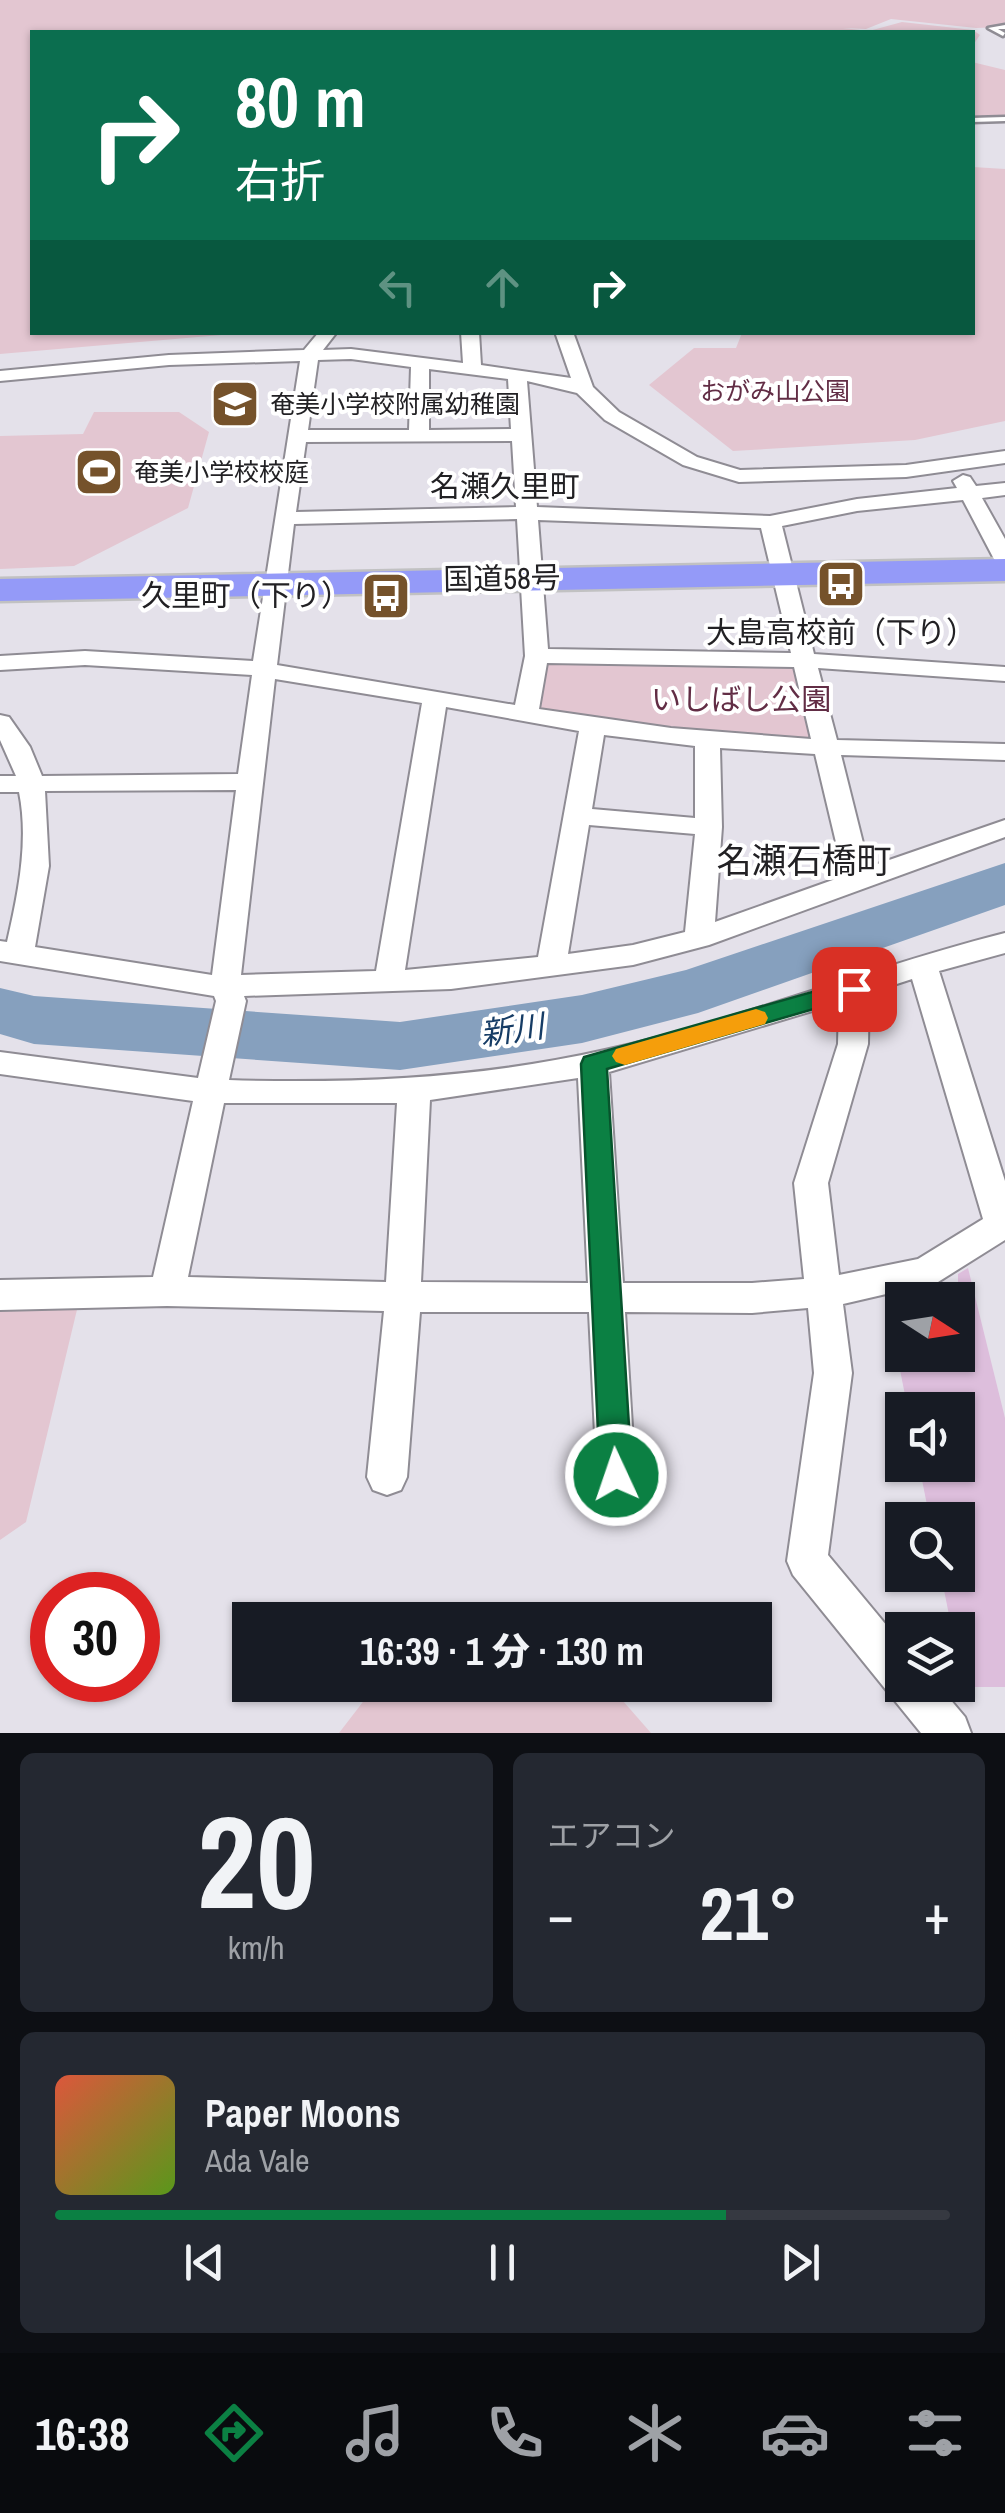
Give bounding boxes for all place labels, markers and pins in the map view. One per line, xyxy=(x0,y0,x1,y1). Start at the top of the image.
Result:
school or university icon: 奄美小学校附属幼稚園 xyxy=(209,378,261,430)
place label: 奄美小学校附属幼稚園 xyxy=(270,387,520,421)
sports icon: 奄美小学校校庭 xyxy=(73,446,125,498)
place label: 奄美小学校校庭 xyxy=(134,455,309,489)
bus stop icon: 大島高校前（下り） xyxy=(815,558,867,610)
bus stop icon: 久里町（下り） xyxy=(360,570,412,622)
place label: 久里町（下り） xyxy=(141,575,351,615)
place label: 大島高校前（下り） xyxy=(706,612,976,652)
pin xyxy=(812,947,897,1032)

